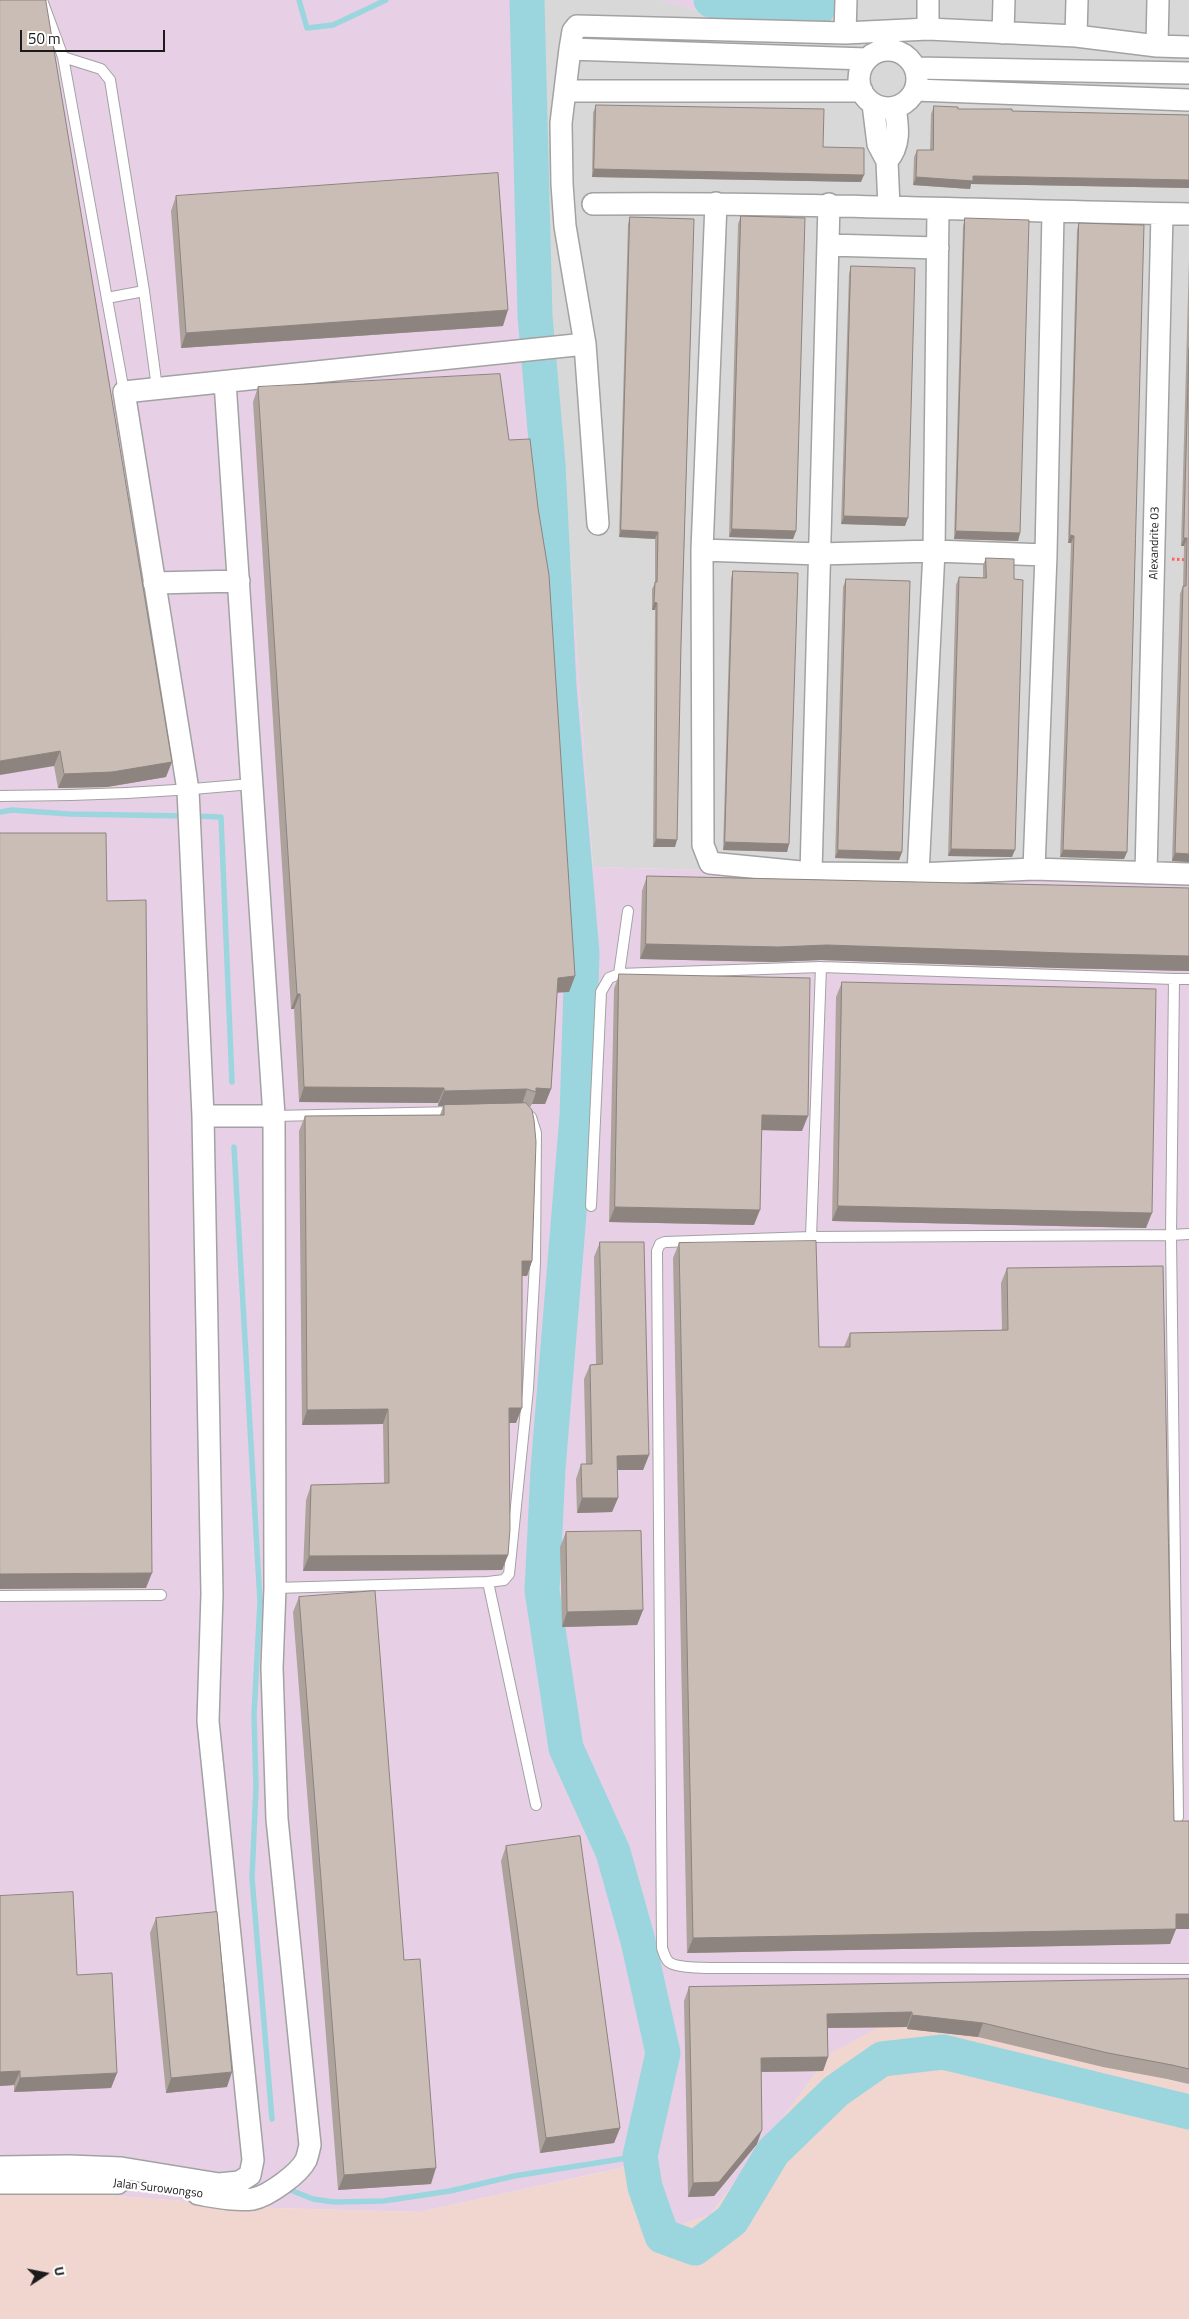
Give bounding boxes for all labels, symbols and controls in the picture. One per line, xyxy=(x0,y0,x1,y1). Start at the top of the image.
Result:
scale bar xyxy=(22,20,168,52)
text: 50 m xyxy=(28,27,61,50)
street label: Alexandrite 03 xyxy=(1147,506,1163,580)
street label: Jalan Surowongso xyxy=(112,2176,204,2202)
north arrow xyxy=(20,2249,70,2299)
text: U xyxy=(49,2265,71,2278)

